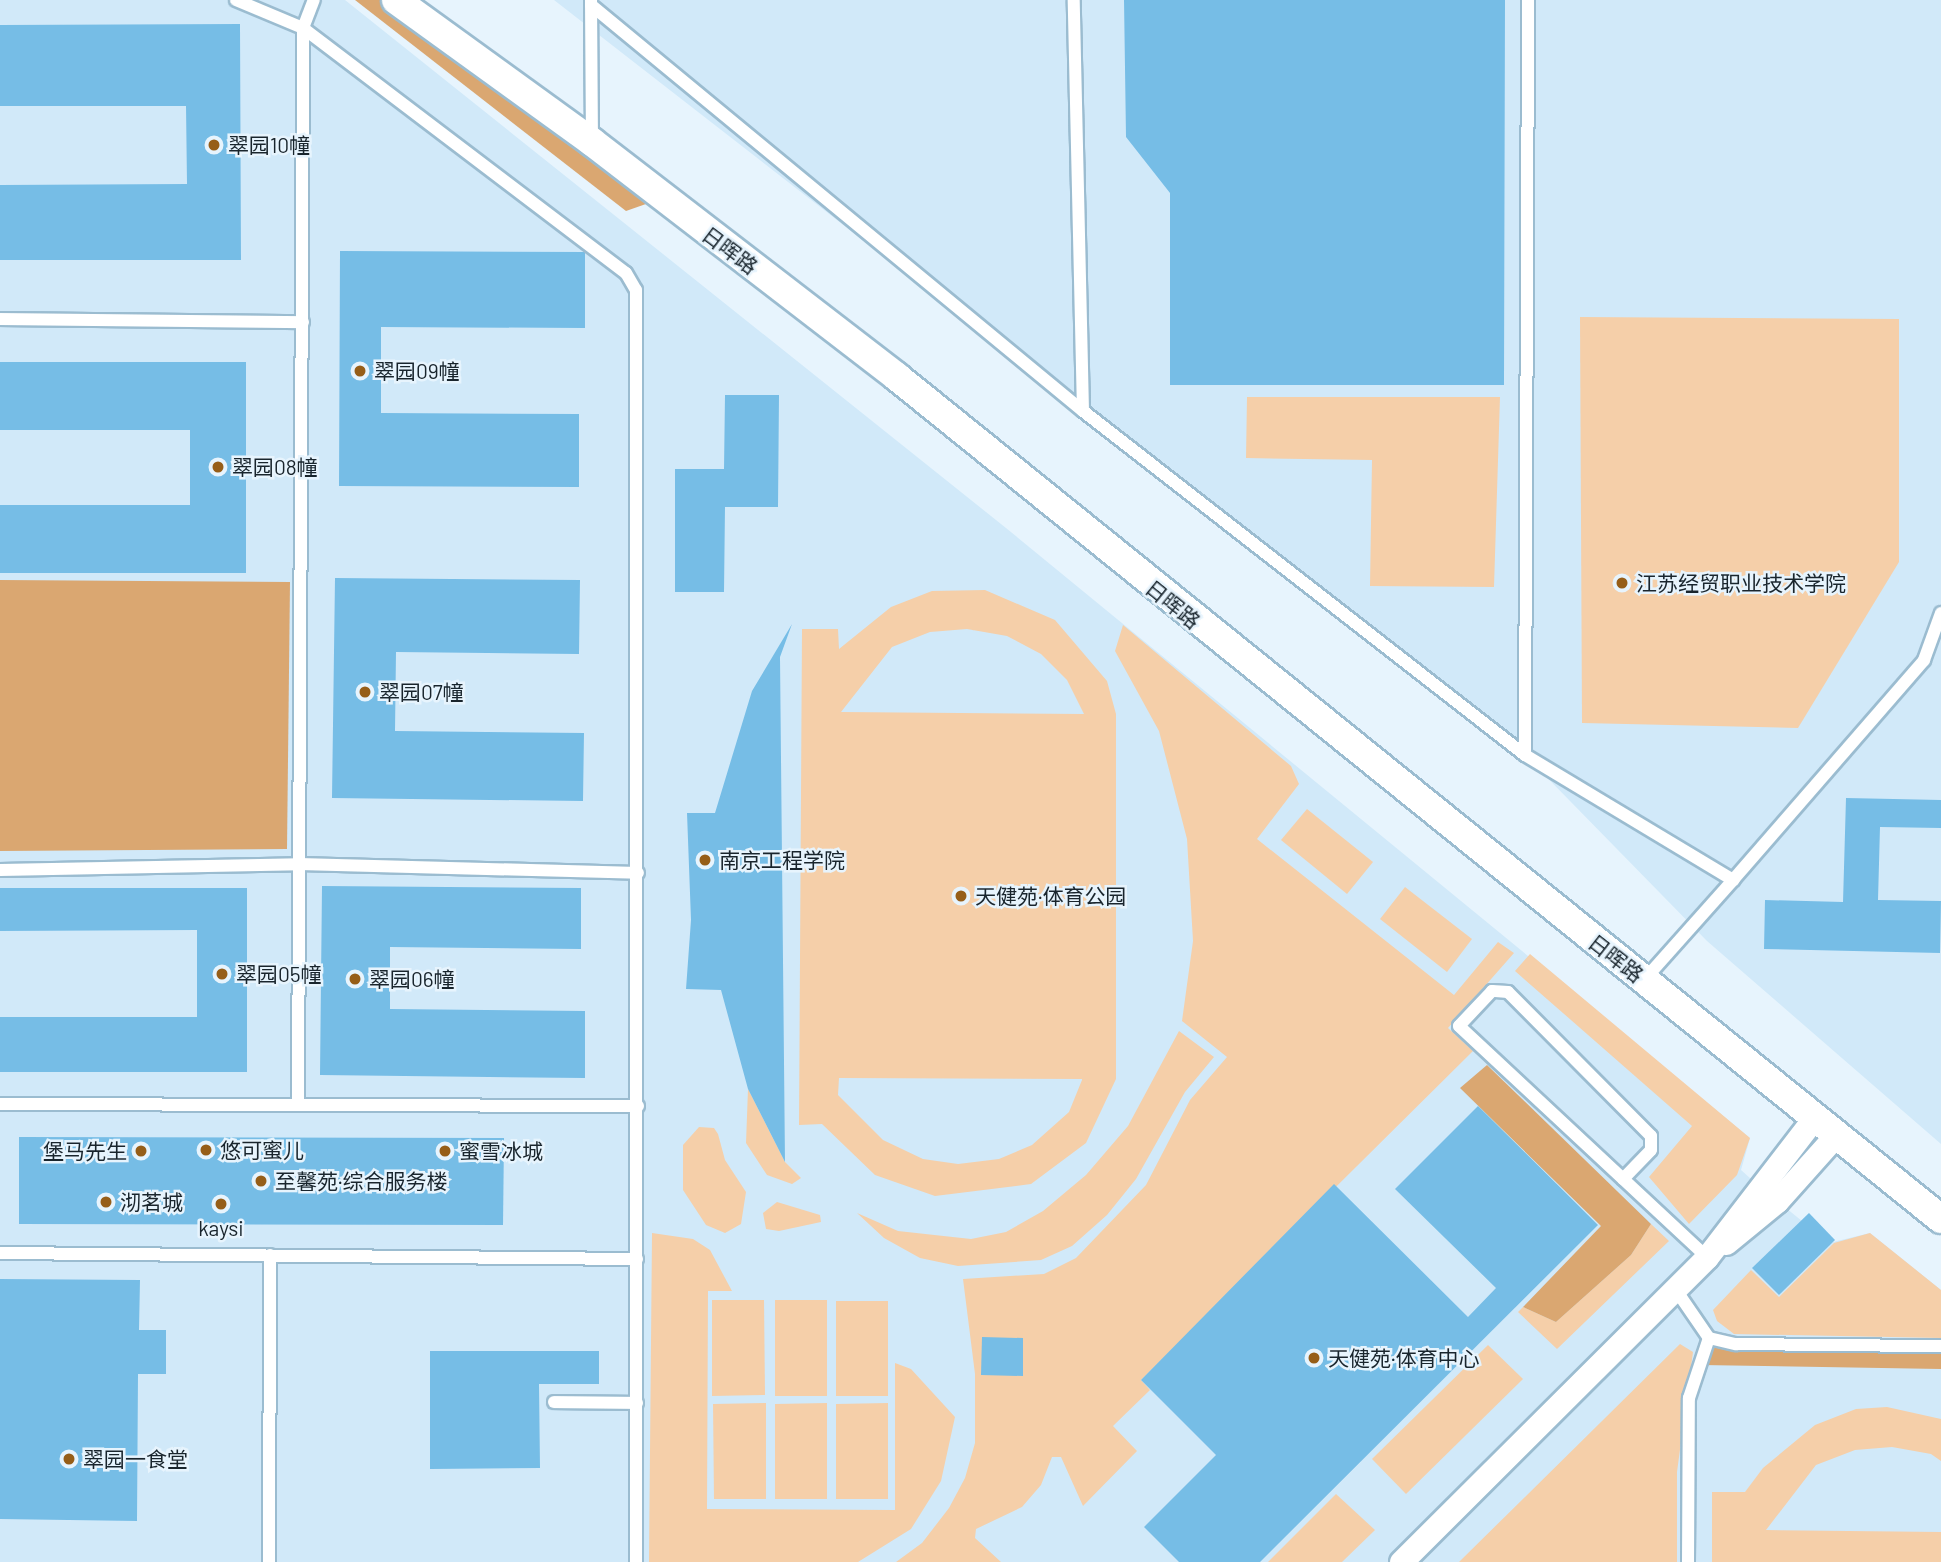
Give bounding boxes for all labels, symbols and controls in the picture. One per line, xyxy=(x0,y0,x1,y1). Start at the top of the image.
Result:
place label: 翠园10幢 xyxy=(228,132,310,158)
marker: 翠园10幢 xyxy=(206,137,222,153)
street label: 日晖路 xyxy=(697,221,763,279)
place label: 翠园09幢 xyxy=(374,358,460,384)
marker: 翠园09幢 xyxy=(352,363,368,379)
place label: 翠园08幢 xyxy=(232,454,318,480)
marker: 翠园08幢 xyxy=(210,459,226,475)
place label: 江苏经贸职业技术学院 xyxy=(1636,570,1846,596)
street label: 日晖路 xyxy=(1141,574,1205,634)
marker: 江苏经贸职业技术学院 xyxy=(1614,575,1630,591)
place label: 翠园07幢 xyxy=(379,679,464,705)
marker: 翠园07幢 xyxy=(357,684,373,700)
place label: 南京工程学院 xyxy=(719,847,845,873)
marker: 南京工程学院 xyxy=(697,852,713,868)
place label: 天健苑·体育公园 xyxy=(975,883,1126,909)
marker: 天健苑·体育公园 xyxy=(953,888,969,904)
street label: 日晖路 xyxy=(1583,929,1649,987)
place label: 翠园05幢 xyxy=(236,961,322,987)
marker: 翠园05幢 xyxy=(214,966,230,982)
place label: 翠园06幢 xyxy=(369,966,455,992)
marker: 翠园06幢 xyxy=(347,971,363,987)
place label: 悠可蜜儿 xyxy=(220,1137,304,1163)
place label: 堡马先生 xyxy=(43,1138,127,1164)
place label: 蜜雪冰城 xyxy=(459,1138,543,1164)
marker: 悠可蜜儿 xyxy=(198,1142,214,1158)
marker: 堡马先生 xyxy=(133,1143,149,1159)
marker: 蜜雪冰城 xyxy=(437,1143,453,1159)
place label: 至馨苑·综合服务楼 xyxy=(275,1168,447,1194)
marker: 至馨苑·综合服务楼 xyxy=(253,1173,269,1189)
place label: 沏茗城 xyxy=(120,1189,183,1215)
marker: 沏茗城 xyxy=(98,1194,114,1210)
marker: kaysi xyxy=(213,1196,229,1212)
place label: kaysi xyxy=(198,1215,244,1241)
place label: 天健苑·体育中心 xyxy=(1328,1345,1479,1371)
marker: 天健苑·体育中心 xyxy=(1306,1350,1322,1366)
place label: 翠园一食堂 xyxy=(83,1446,188,1472)
marker: 翠园一食堂 xyxy=(61,1451,77,1467)

